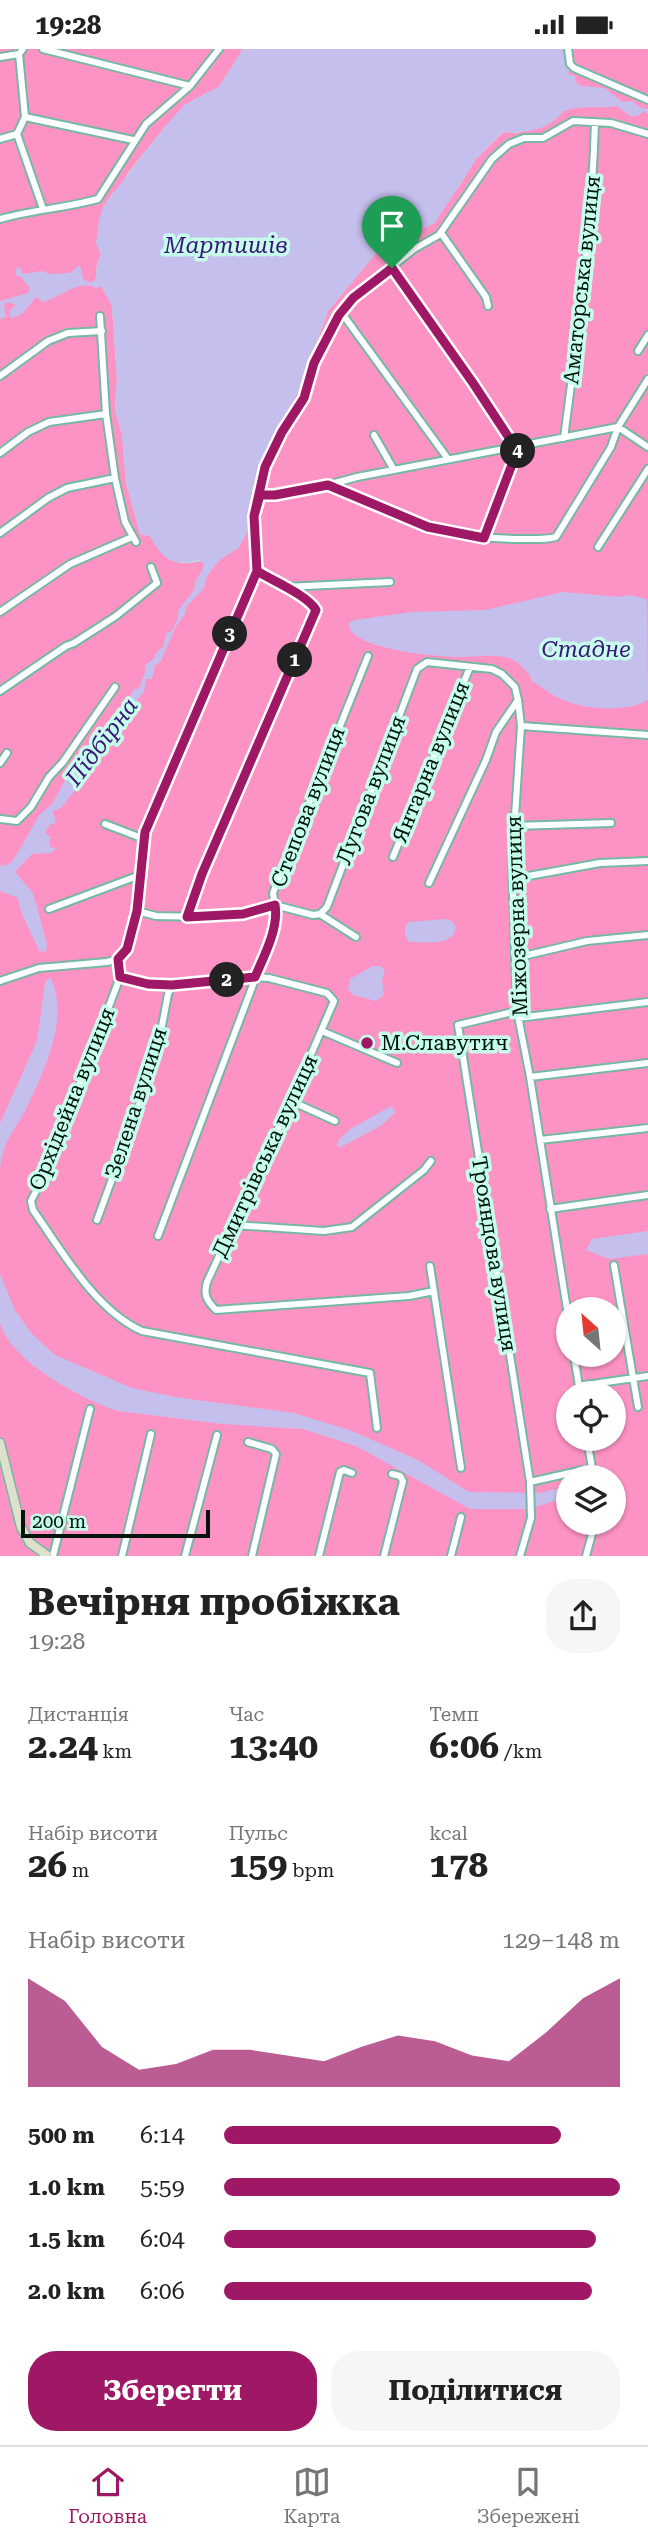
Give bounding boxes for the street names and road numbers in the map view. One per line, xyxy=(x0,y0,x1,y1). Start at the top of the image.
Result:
street label: Аматорська вулиця xyxy=(559,174,605,386)
street label: Янтарна вулиця xyxy=(388,678,474,846)
street label: Лугова вулиця xyxy=(332,712,410,868)
street label: Степова вулиця xyxy=(266,723,350,891)
street label: Міжозерна вулиця xyxy=(501,815,533,1017)
street label: Орхідейна вулиця xyxy=(24,1004,120,1194)
street label: Зелена вулиця xyxy=(100,1024,172,1182)
street label: Дмитрівська вулиця xyxy=(207,1051,323,1261)
street label: Трояндова вулиця xyxy=(467,1155,521,1353)

